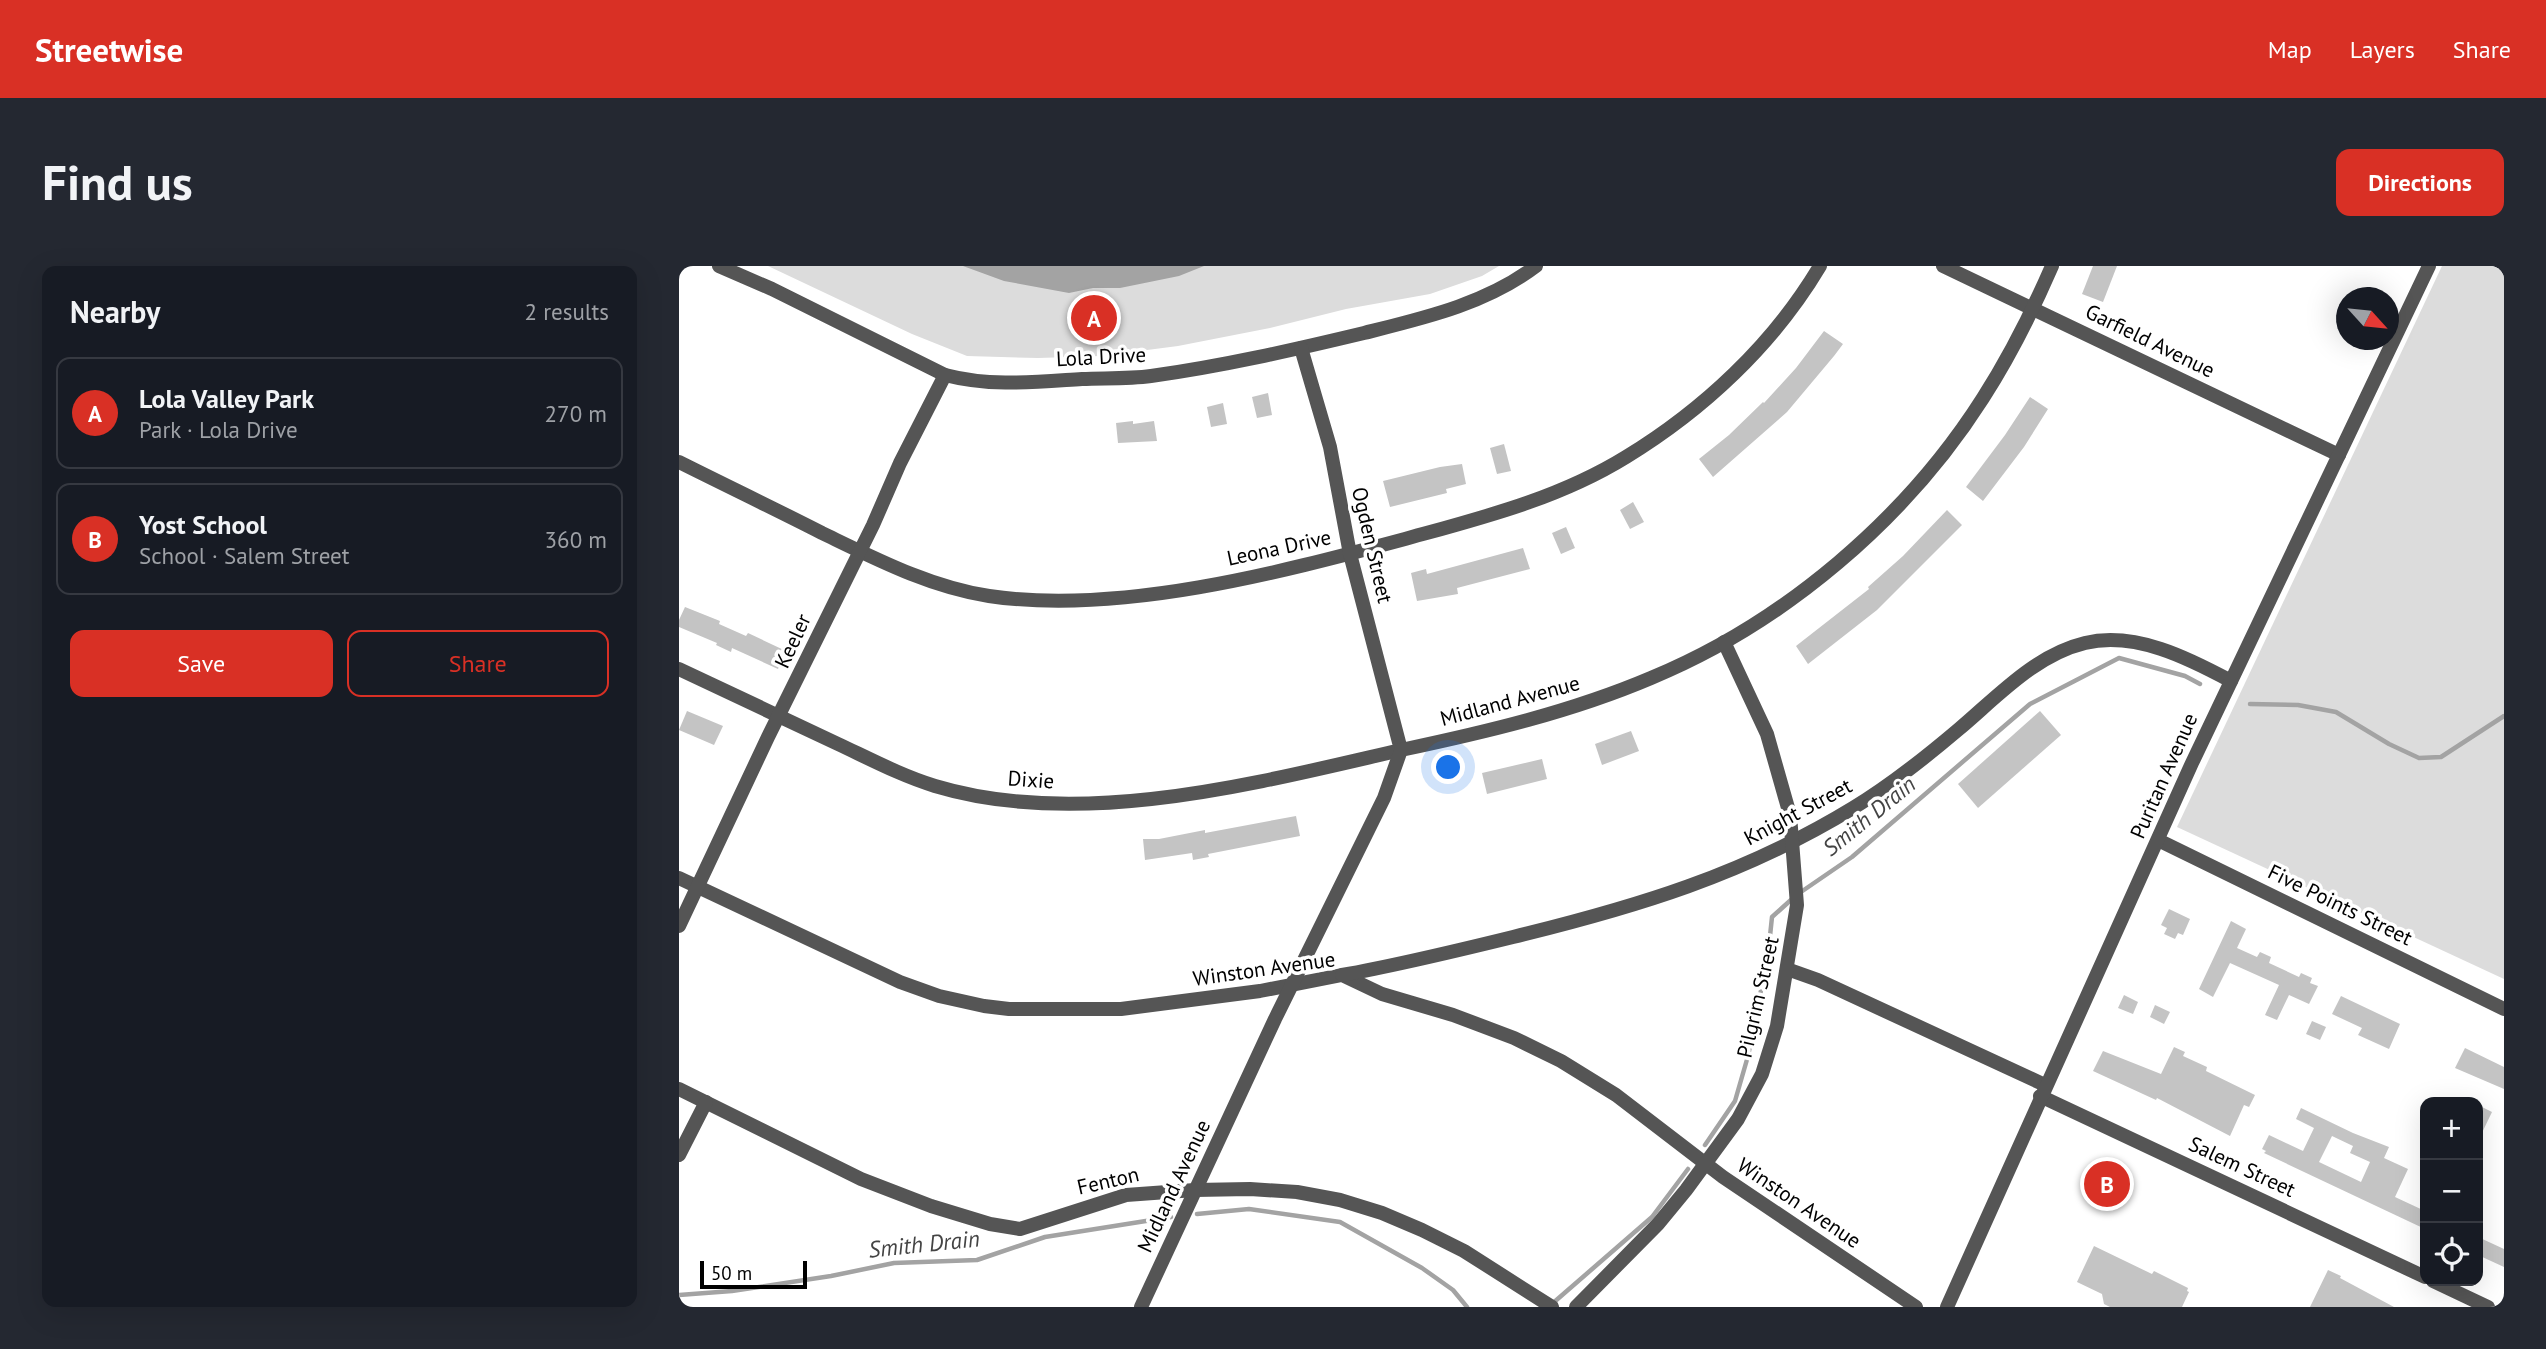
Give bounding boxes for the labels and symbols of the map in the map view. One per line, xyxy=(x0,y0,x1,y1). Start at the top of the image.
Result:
north arrow xyxy=(2336,287,2399,350)
pin: A xyxy=(1071,292,1117,344)
street label: Garfield Avenue xyxy=(2081,298,2219,383)
street label: Lola Drive xyxy=(1055,341,1147,372)
street label: Ogden Street xyxy=(1346,484,1399,606)
street label: Leona Drive xyxy=(1224,523,1333,572)
street label: Keeler xyxy=(768,609,817,672)
street label: Midland Avenue xyxy=(1437,669,1583,732)
street label: Puritan Avenue xyxy=(2124,709,2203,843)
your location xyxy=(1431,750,1465,784)
street label: Dixie xyxy=(1007,764,1055,795)
water label: Smith Drain xyxy=(1816,769,1921,862)
street label: Knight Street xyxy=(1739,772,1856,851)
street label: Five Points Street xyxy=(2264,858,2417,951)
street label: Pilgrim Street xyxy=(1730,934,1785,1060)
street label: Winston Avenue xyxy=(1191,945,1337,992)
street label: Midland Avenue xyxy=(1131,1115,1216,1256)
street label: Salem Street xyxy=(2185,1130,2300,1203)
street label: Winston Avenue xyxy=(1732,1151,1866,1254)
pin: B xyxy=(2084,1158,2130,1210)
street label: Fenton xyxy=(1074,1160,1141,1201)
water label: Smith Drain xyxy=(867,1223,981,1264)
scale bar xyxy=(700,1258,807,1290)

